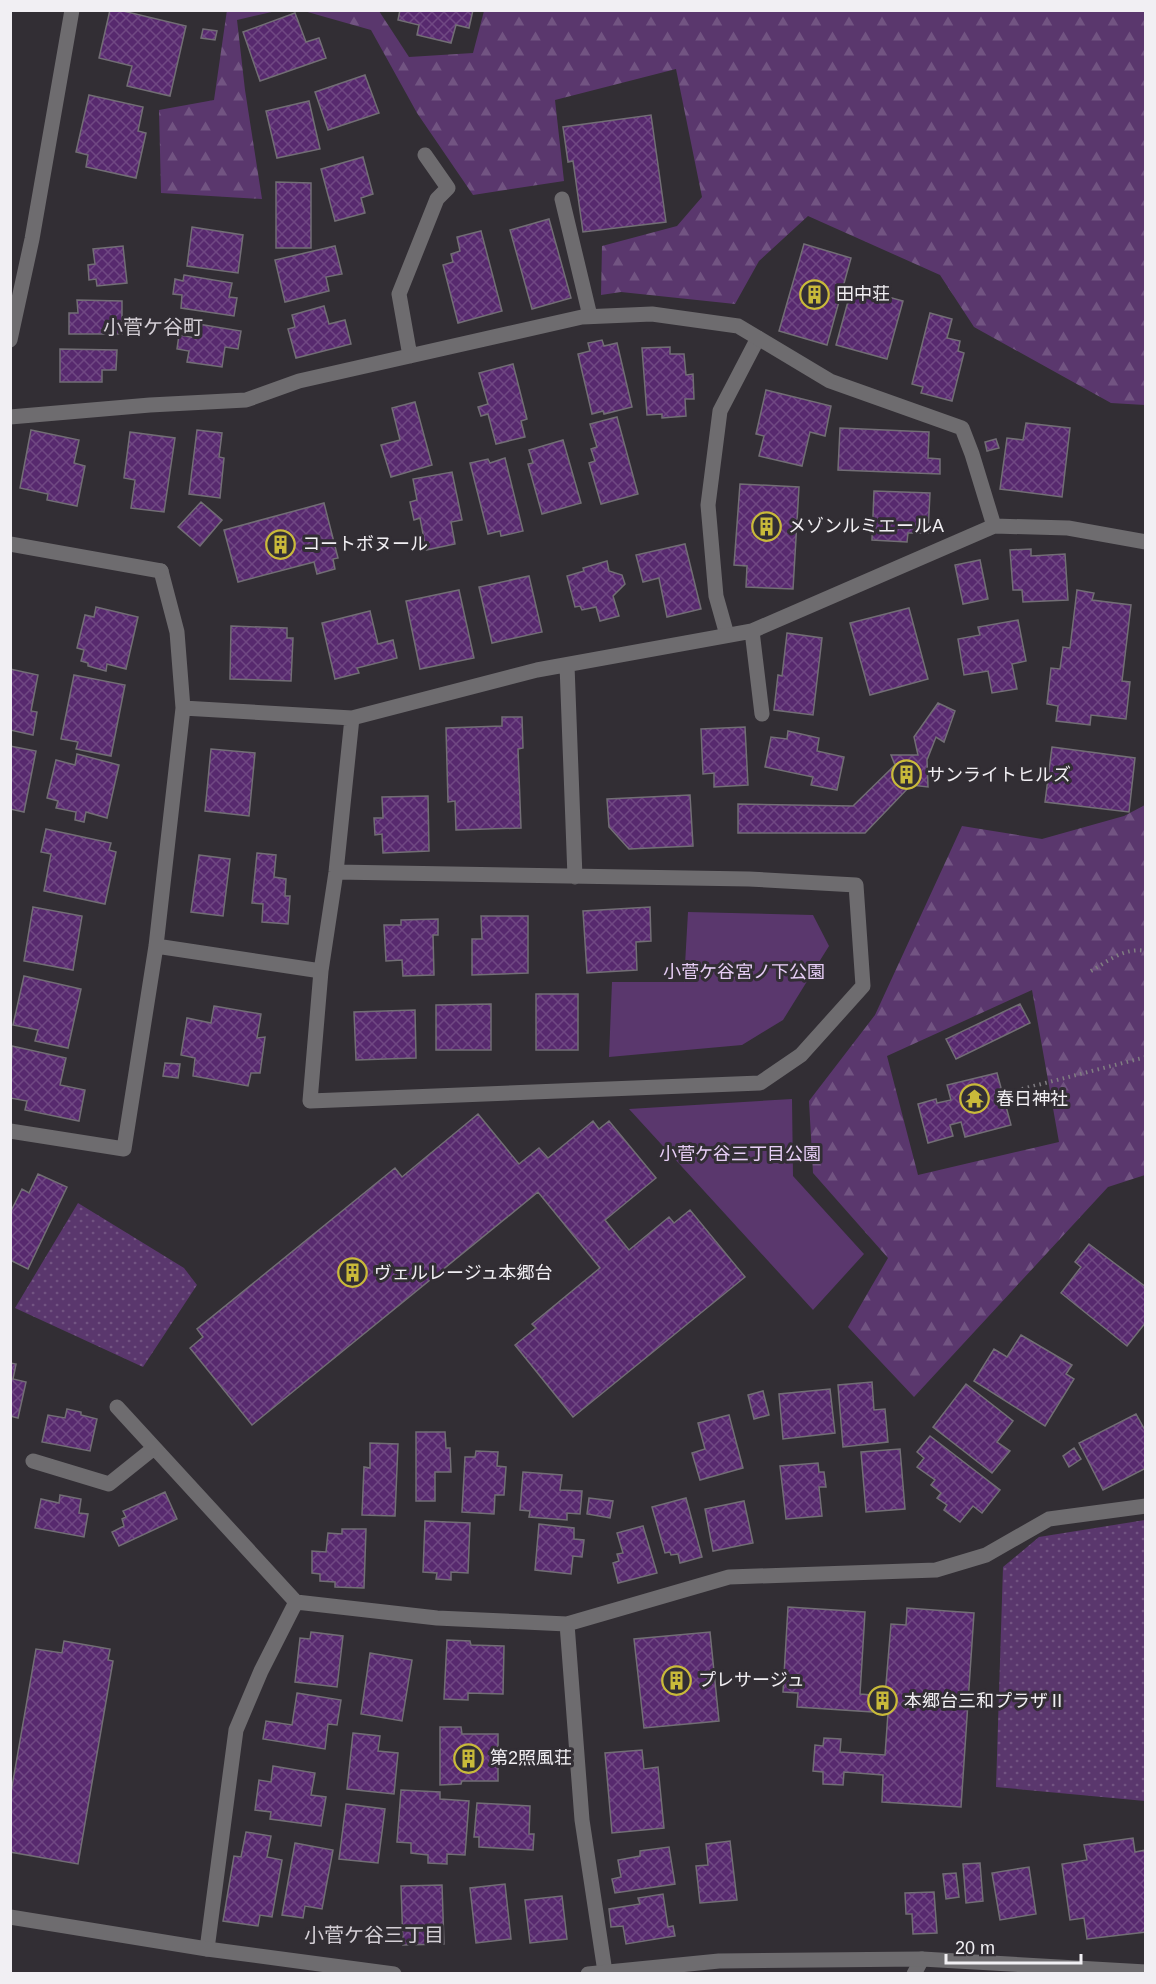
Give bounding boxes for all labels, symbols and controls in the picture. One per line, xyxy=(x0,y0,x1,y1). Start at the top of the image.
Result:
building icon: 田中荘 xyxy=(799,278,831,310)
place label: 田中荘 xyxy=(836,284,890,304)
district label: 小菅ケ谷町 xyxy=(103,316,203,338)
building icon: メゾンルミエールA xyxy=(751,510,783,542)
place label: メゾンルミエールA xyxy=(788,516,944,536)
building icon: コートボヌール xyxy=(265,528,297,560)
place label: コートボヌール xyxy=(302,534,428,554)
building icon: サンライトヒルズ xyxy=(890,759,922,791)
place label: サンライトヒルズ xyxy=(927,765,1071,785)
park label: 小菅ケ谷宮ノ下公園 xyxy=(663,962,825,982)
temple icon: 春日神社 xyxy=(959,1083,991,1115)
place label: 春日神社 xyxy=(996,1089,1068,1109)
park label: 小菅ケ谷三丁目公園 xyxy=(659,1144,821,1164)
building icon: ヴェルレージュ本郷台 xyxy=(337,1257,369,1289)
place label: ヴェルレージュ本郷台 xyxy=(374,1263,552,1283)
building icon: プレサージュ xyxy=(661,1664,693,1696)
place label: プレサージュ xyxy=(698,1670,804,1690)
building icon: 本郷台三和プラザⅡ xyxy=(867,1685,899,1717)
place label: 本郷台三和プラザⅡ xyxy=(904,1691,1066,1711)
building icon: 第2照風荘 xyxy=(453,1742,485,1774)
place label: 第2照風荘 xyxy=(490,1748,572,1768)
district label: 小菅ケ谷三丁目 xyxy=(304,1924,444,1946)
scale bar xyxy=(946,1927,1081,1965)
text: 20 m xyxy=(955,1938,995,1958)

